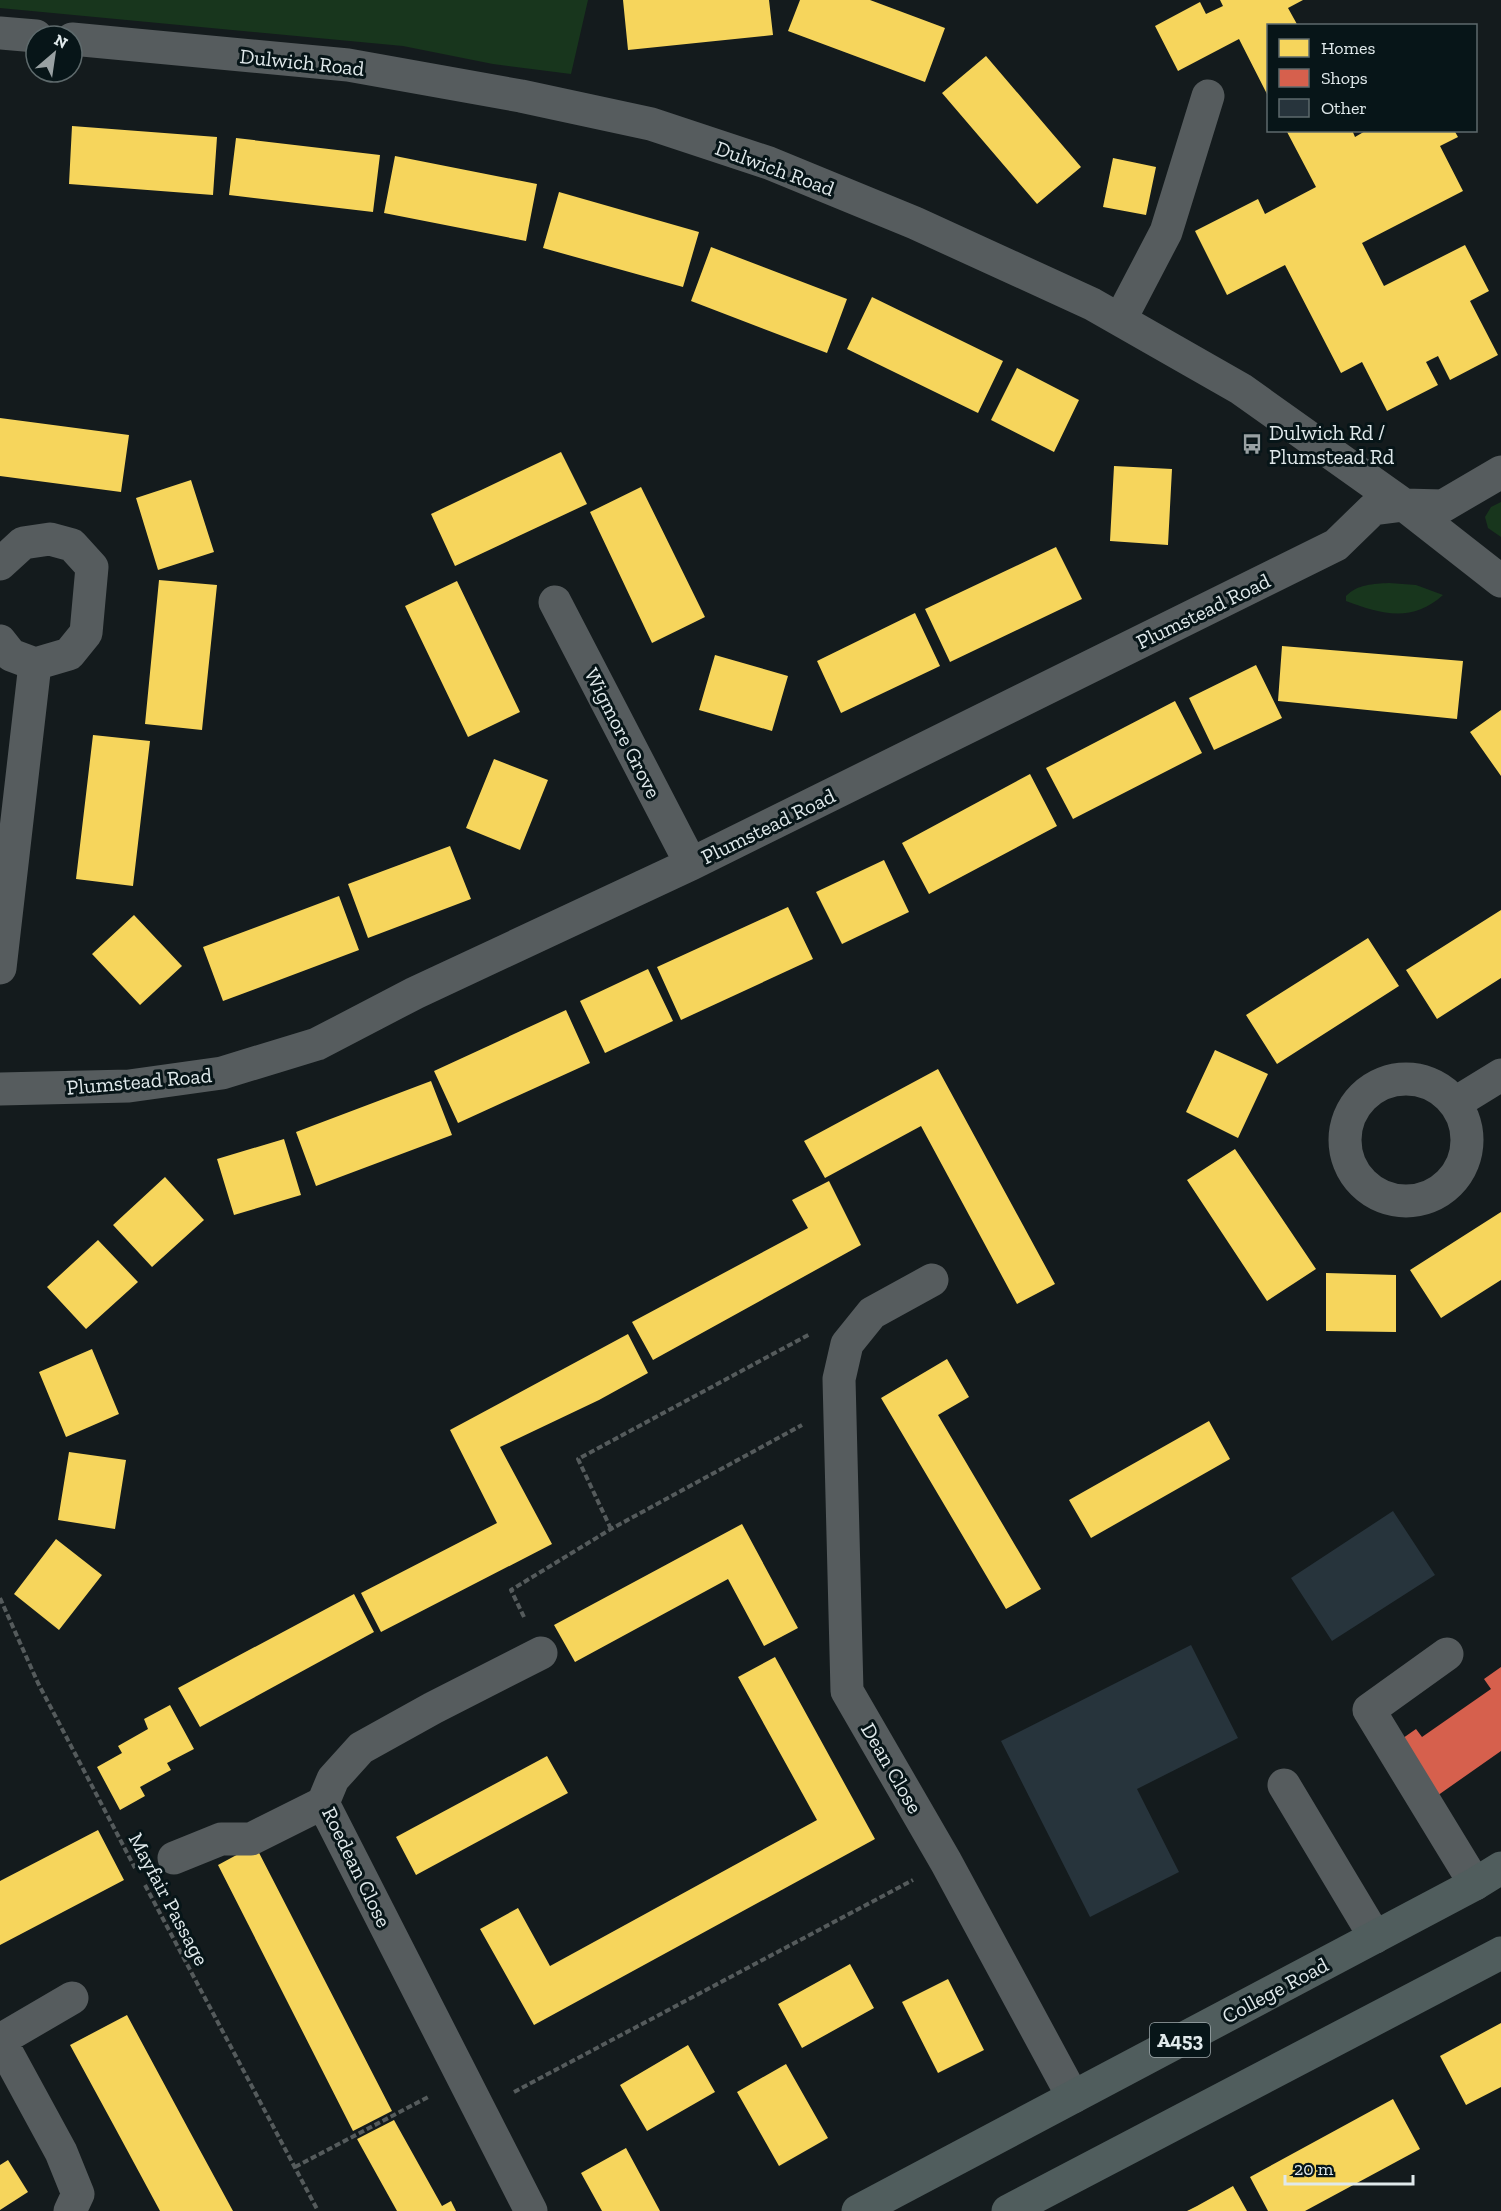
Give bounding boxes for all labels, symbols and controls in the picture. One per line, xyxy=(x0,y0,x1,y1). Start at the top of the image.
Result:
north arrow xyxy=(24,24,84,84)
legend xyxy=(1267,24,1477,132)
text: N xyxy=(51,30,71,53)
text: Homes xyxy=(1321,37,1375,59)
street label: Dulwich Road xyxy=(238,43,366,81)
text: Shops xyxy=(1321,67,1368,89)
text: Other xyxy=(1321,97,1367,119)
street label: Dulwich Road xyxy=(712,135,838,201)
place label: Dulwich Rd / Plumstead Rd xyxy=(1269,420,1395,469)
bus stop icon: Dulwich Rd / Plumstead Rd xyxy=(1240,432,1264,456)
street label: Plumstead Road xyxy=(1132,568,1275,654)
street label: Wigmore Grove xyxy=(579,664,667,802)
street label: Plumstead Road xyxy=(697,783,840,869)
street label: Plumstead Road xyxy=(65,1062,213,1100)
street label: Dean Close xyxy=(856,1718,928,1818)
street label: Roedean Close xyxy=(317,1803,397,1931)
street label: Mayfair Passage xyxy=(124,1828,215,1970)
street label: College Road xyxy=(1218,1951,1333,2028)
road number: A453 xyxy=(1150,2023,1210,2057)
scale bar xyxy=(1285,2148,1412,2186)
text: 20 m xyxy=(1294,2158,1334,2180)

